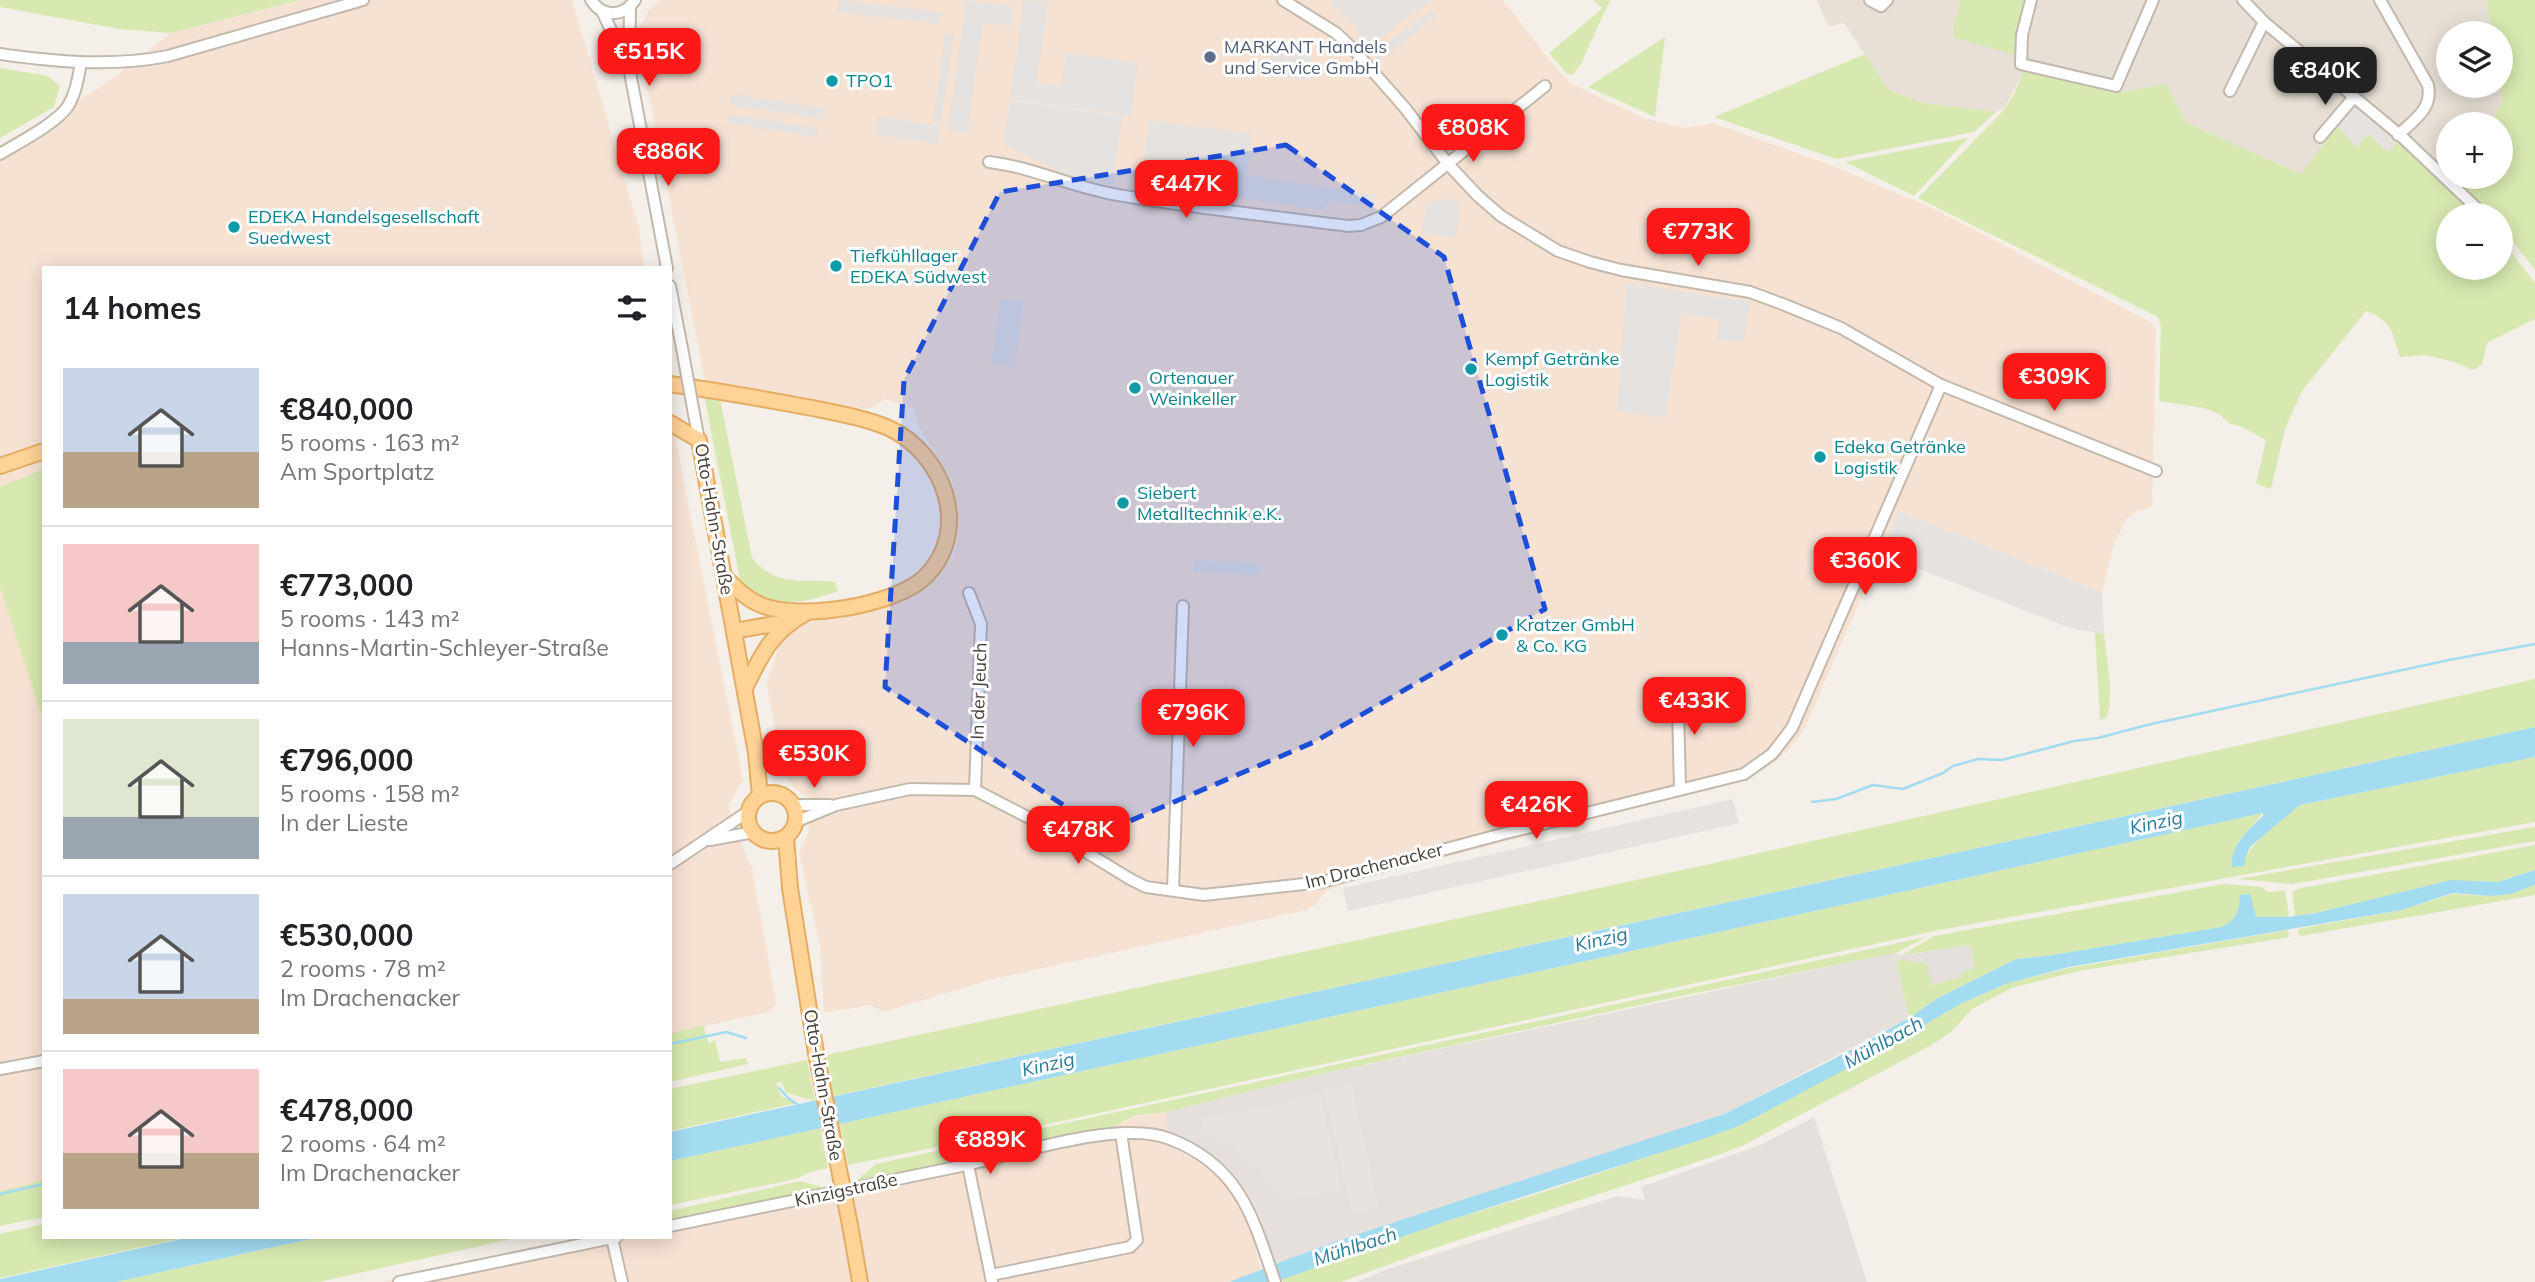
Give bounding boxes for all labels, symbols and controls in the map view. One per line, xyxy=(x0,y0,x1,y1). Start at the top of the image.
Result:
map controls xyxy=(2436,21,2513,280)
button: layers xyxy=(2436,21,2513,98)
pin: €515K xyxy=(600,28,698,88)
place label: MARKANT Handels und Service GmbH xyxy=(1224,35,1387,79)
text: €515K xyxy=(614,36,684,65)
pin: €840K xyxy=(2276,48,2374,107)
marker: MARKANT Handels und Service GmbH xyxy=(1202,49,1218,65)
text: €840K xyxy=(2290,55,2360,84)
place label: TPO1 xyxy=(846,69,893,92)
marker: TPO1 xyxy=(824,73,840,89)
pin: €808K xyxy=(1424,104,1522,164)
text: €808K xyxy=(1438,112,1508,141)
button: + xyxy=(2436,112,2513,189)
pin: €886K xyxy=(619,128,717,188)
text: €886K xyxy=(633,136,703,165)
pin: €447K xyxy=(1137,160,1235,220)
text: €447K xyxy=(1151,168,1221,197)
button: − xyxy=(2436,203,2513,280)
place label: EDEKA Handelsgesellschaft Suedwest xyxy=(248,205,479,249)
pin: €773K xyxy=(1649,208,1747,268)
text: €773K xyxy=(1663,216,1733,245)
marker: EDEKA Handelsgesellschaft Suedwest xyxy=(226,219,242,235)
place label: Tiefkühllager EDEKA Südwest xyxy=(850,244,986,288)
marker: Tiefkühllager EDEKA Südwest xyxy=(828,258,844,274)
text: 14 homes xyxy=(63,289,202,327)
icon: filters xyxy=(613,289,651,327)
place label: Kempf Getränke Logistik xyxy=(1485,347,1619,391)
pin: €309K xyxy=(2005,354,2103,413)
marker: Kempf Getränke Logistik xyxy=(1463,361,1479,377)
text: €309K xyxy=(2019,361,2089,390)
place label: Ortenauer Weinkeller xyxy=(1149,366,1237,410)
marker: Ortenauer Weinkeller xyxy=(1127,380,1143,396)
text: €840,000 xyxy=(280,390,413,428)
icon: home xyxy=(119,396,203,480)
text: 5 rooms · 163 m² xyxy=(280,428,460,457)
place label: Edeka Getränke Logistik xyxy=(1834,435,1966,479)
street label: Otto-Hahn-Straße xyxy=(690,441,739,596)
marker: Edeka Getränke Logistik xyxy=(1812,449,1828,465)
text: Am Sportplatz xyxy=(280,457,434,486)
place label: Siebert Metalltechnik e.K. xyxy=(1137,481,1282,525)
marker: Siebert Metalltechnik e.K. xyxy=(1115,495,1131,511)
pin: €360K xyxy=(1816,538,1914,597)
text: €360K xyxy=(1830,545,1900,574)
text: €773,000 xyxy=(280,566,413,604)
icon: home xyxy=(119,572,203,656)
text: 5 rooms · 143 m² xyxy=(280,604,460,633)
place label: Kratzer GmbH & Co. KG xyxy=(1516,613,1635,657)
marker: Kratzer GmbH & Co. KG xyxy=(1494,627,1510,643)
text: Hanns-Martin-Schleyer-Straße xyxy=(280,633,609,662)
street label: In der Jeuch xyxy=(965,642,992,740)
pin: €433K xyxy=(1645,678,1743,737)
text: €433K xyxy=(1659,685,1729,714)
pin: €796K xyxy=(1144,690,1242,749)
text: €796K xyxy=(1158,697,1228,726)
pin: €530K xyxy=(765,730,863,790)
text: €530K xyxy=(779,738,849,767)
text: €796,000 xyxy=(280,741,413,779)
icon: home xyxy=(119,747,203,831)
text: 5 rooms · 158 m² xyxy=(280,779,460,808)
pin: €426K xyxy=(1487,782,1585,841)
text: €426K xyxy=(1501,789,1571,818)
water label: Kinzig xyxy=(2127,805,2185,839)
pin: €478K xyxy=(1029,806,1127,866)
text: In der Lieste xyxy=(280,808,408,837)
text: €478K xyxy=(1043,814,1113,843)
street label: Im Drachenacker xyxy=(1303,837,1445,894)
text: €530,000 xyxy=(280,916,413,954)
water label: Kinzig xyxy=(1572,921,1630,957)
icon: home xyxy=(119,922,203,1006)
text: 2 rooms · 78 m² xyxy=(280,954,446,983)
text: Im Drachenacker xyxy=(280,983,460,1012)
street label: Otto-Hahn-Straße xyxy=(799,1007,848,1162)
water label: Mühlbach xyxy=(1839,1011,1927,1073)
water label: Kinzig xyxy=(1019,1046,1077,1082)
text: €478,000 xyxy=(280,1091,413,1129)
icon: home xyxy=(119,1097,203,1181)
pin: €889K xyxy=(941,1116,1039,1176)
text: €889K xyxy=(955,1124,1025,1153)
text: 2 rooms · 64 m² xyxy=(280,1129,446,1158)
text: Im Drachenacker xyxy=(280,1158,460,1187)
street label: Kinzigstraße xyxy=(792,1167,899,1212)
water label: Mühlbach xyxy=(1310,1221,1400,1271)

